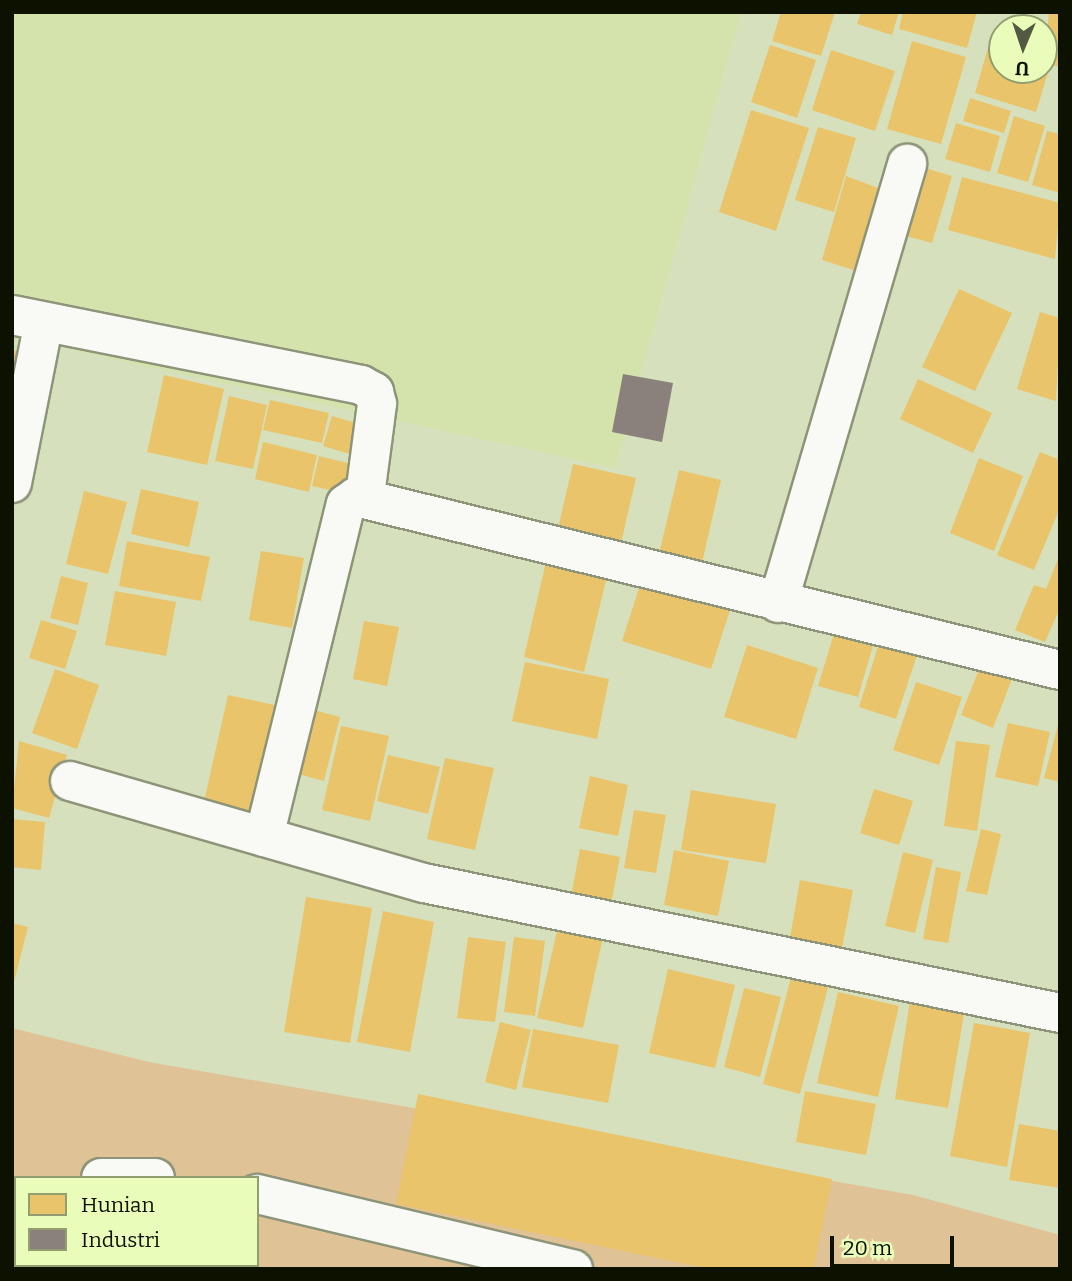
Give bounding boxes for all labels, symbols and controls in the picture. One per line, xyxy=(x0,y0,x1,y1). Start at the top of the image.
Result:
north arrow xyxy=(988,14,1058,84)
text: U xyxy=(1015,57,1030,80)
legend xyxy=(14,1176,259,1267)
text: Hunian xyxy=(81,1192,155,1218)
scale bar xyxy=(834,1222,958,1266)
text: Industri xyxy=(81,1227,160,1253)
text: 20 m xyxy=(843,1235,892,1261)

